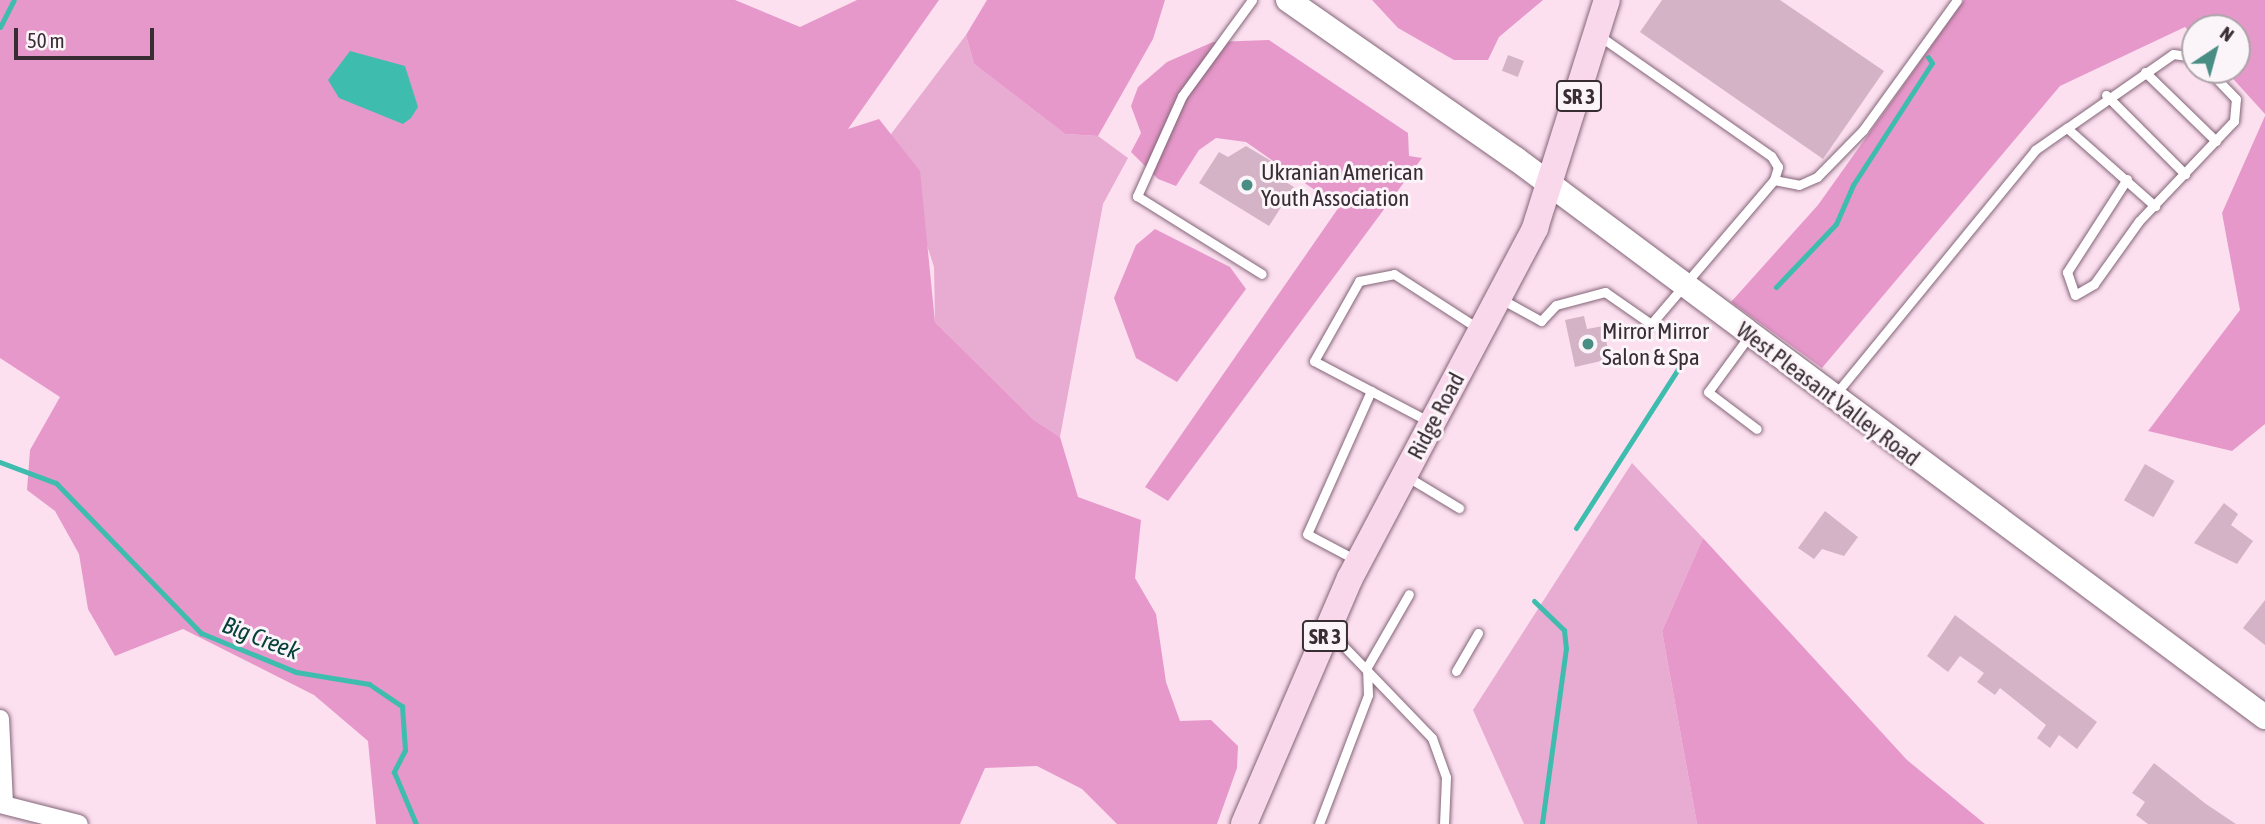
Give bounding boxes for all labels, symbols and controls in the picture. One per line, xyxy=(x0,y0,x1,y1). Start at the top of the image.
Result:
scale bar xyxy=(18,14,158,58)
north arrow xyxy=(2181,14,2251,84)
text: N xyxy=(2216,21,2238,46)
text: 50 m xyxy=(27,28,65,52)
road number: SR 3 xyxy=(1554,78,1604,114)
place label: Ukranian American Youth Association xyxy=(1261,158,1424,212)
marker: Ukranian American Youth Association xyxy=(1239,177,1255,193)
street label: West Pleasant Valley Road xyxy=(1731,316,1925,472)
place label: Mirror Mirror Salon & Spa xyxy=(1602,317,1709,371)
marker: Mirror Mirror Salon & Spa xyxy=(1580,336,1596,352)
street label: Ridge Road xyxy=(1402,368,1470,464)
water label: Big Creek xyxy=(218,610,304,666)
road number: SR 3 xyxy=(1300,618,1350,654)

